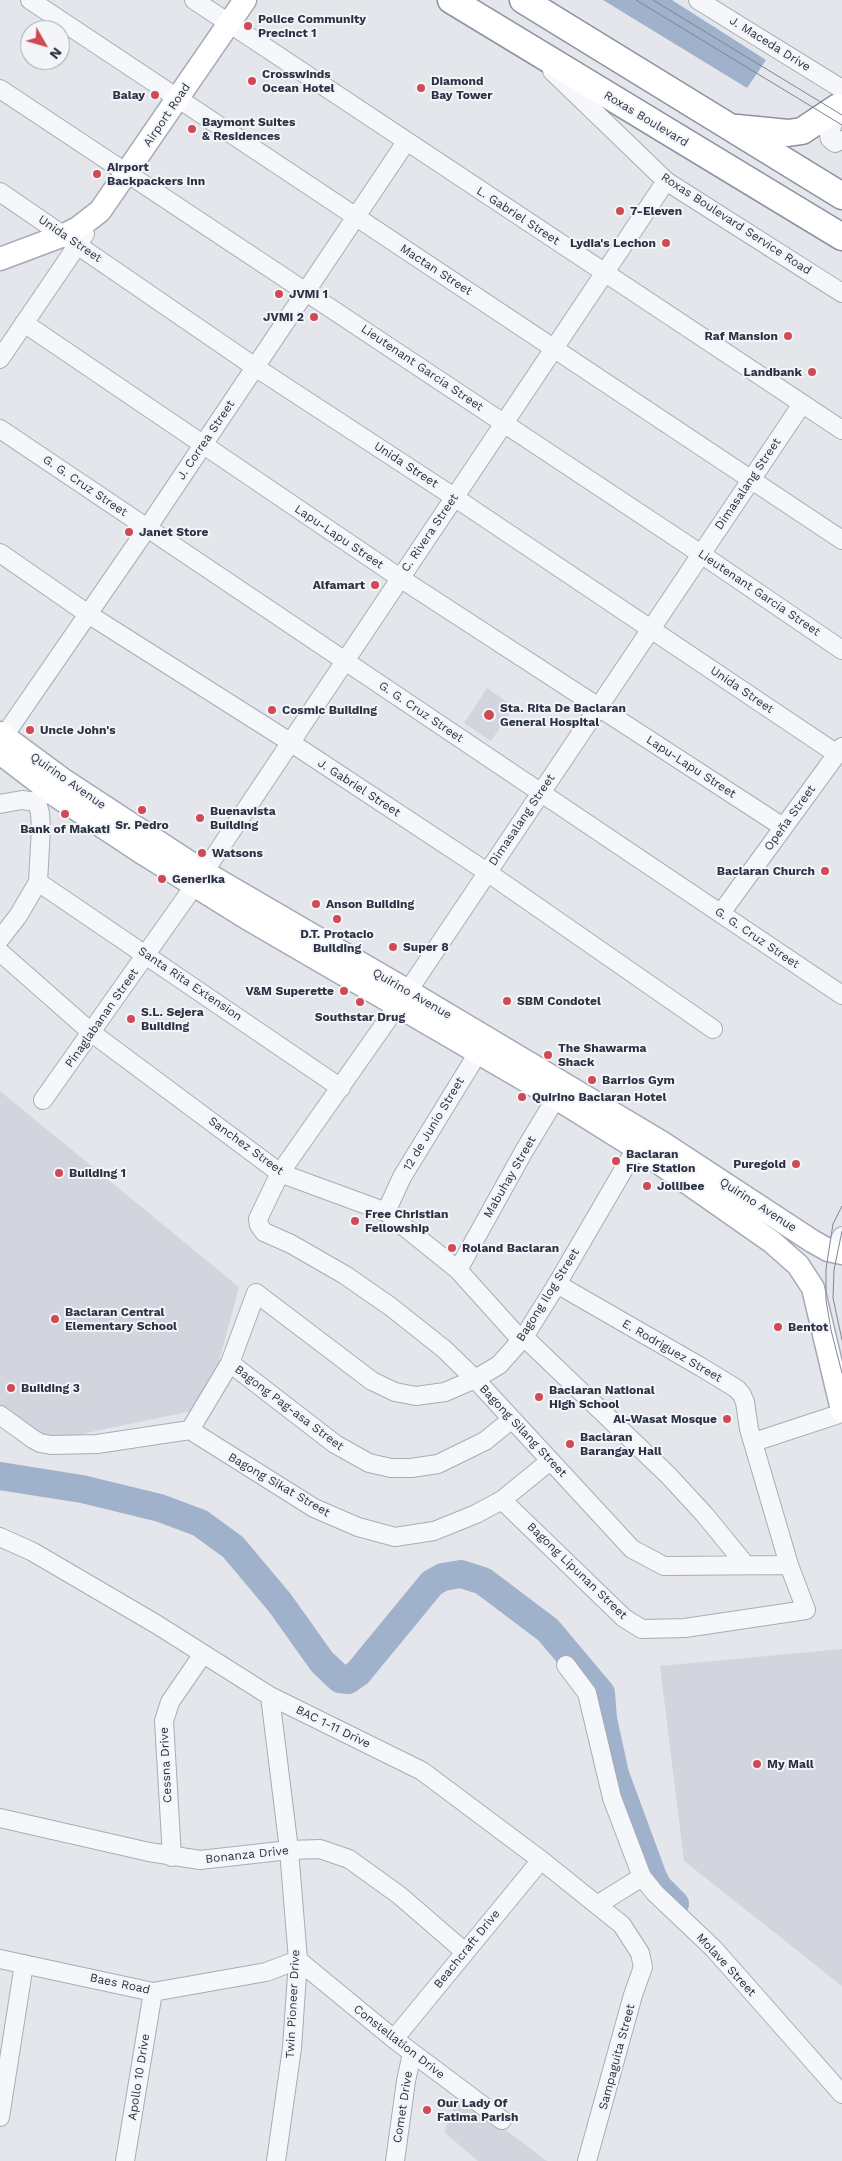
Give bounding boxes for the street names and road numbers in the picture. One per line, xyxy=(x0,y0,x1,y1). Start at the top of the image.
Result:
street label: J. Maceda Drive xyxy=(727,13,813,75)
street label: Airport Road xyxy=(140,80,194,150)
street label: Roxas Boulevard xyxy=(601,88,691,150)
street label: Roxas Boulevard Service Road xyxy=(658,170,814,278)
street label: L. Gabriel Street xyxy=(474,184,562,248)
street label: Unida Street xyxy=(35,212,105,266)
street label: Mactan Street xyxy=(397,241,475,299)
street label: Lieutenant Garcia Street xyxy=(358,322,486,414)
street label: J. Correa Street xyxy=(174,398,238,482)
street label: Dimasalang Street xyxy=(712,435,784,533)
street label: Unida Street xyxy=(371,439,441,491)
street label: G. G. Cruz Street xyxy=(40,452,130,520)
street label: C. Rivera Street xyxy=(398,491,462,575)
street label: Lapu-Lapu Street xyxy=(292,502,386,572)
street label: Lieutenant Garcia Street xyxy=(695,547,823,639)
street label: Unida Street xyxy=(707,663,777,717)
street label: G. G. Cruz Street xyxy=(376,678,466,746)
street label: Lapu-Lapu Street xyxy=(643,733,739,801)
street label: Quirino Avenue xyxy=(27,750,109,812)
street label: J. Gabriel Street xyxy=(315,756,403,820)
street label: Dimasalang Street xyxy=(486,771,558,869)
street label: Opeña Street xyxy=(761,782,819,854)
street label: G. G. Cruz Street xyxy=(712,904,802,972)
street label: Santa Rita Extension xyxy=(135,944,245,1024)
street label: Pinaglabanan Street xyxy=(62,966,142,1070)
street label: Quirino Avenue xyxy=(370,966,454,1022)
street label: 12 de Junio Street xyxy=(400,1075,468,1173)
street label: Sanchez Street xyxy=(206,1114,286,1178)
street label: Mabuhay Street xyxy=(481,1133,539,1221)
street label: Quirino Avenue xyxy=(717,1175,799,1235)
street label: Bagong Ilog Street xyxy=(514,1246,582,1344)
street label: E. Rodriguez Street xyxy=(620,1317,724,1385)
street label: Bagong Pag-asa Street xyxy=(232,1362,346,1454)
street label: Bagong Silang Street xyxy=(476,1382,570,1480)
street label: Bagong Sikat Street xyxy=(225,1450,333,1520)
street label: Bagong Lipunan Street xyxy=(524,1520,630,1622)
street label: BAC 1-11 Drive xyxy=(293,1703,373,1751)
street label: Cessna Drive xyxy=(157,1727,175,1803)
street label: Bonanza Drive xyxy=(205,1843,289,1867)
street label: Beachcraft Drive xyxy=(431,1907,503,1991)
street label: Molave Street xyxy=(693,1930,759,2000)
street label: Twin Pioneer Drive xyxy=(283,1949,303,2059)
street label: Baes Road xyxy=(89,1971,151,1997)
street label: Constellation Drive xyxy=(351,2002,447,2082)
street label: Sampaguita Street xyxy=(596,2002,638,2112)
street label: Apollo 10 Drive xyxy=(125,2033,153,2121)
street label: Comet Drive xyxy=(390,2070,416,2144)

